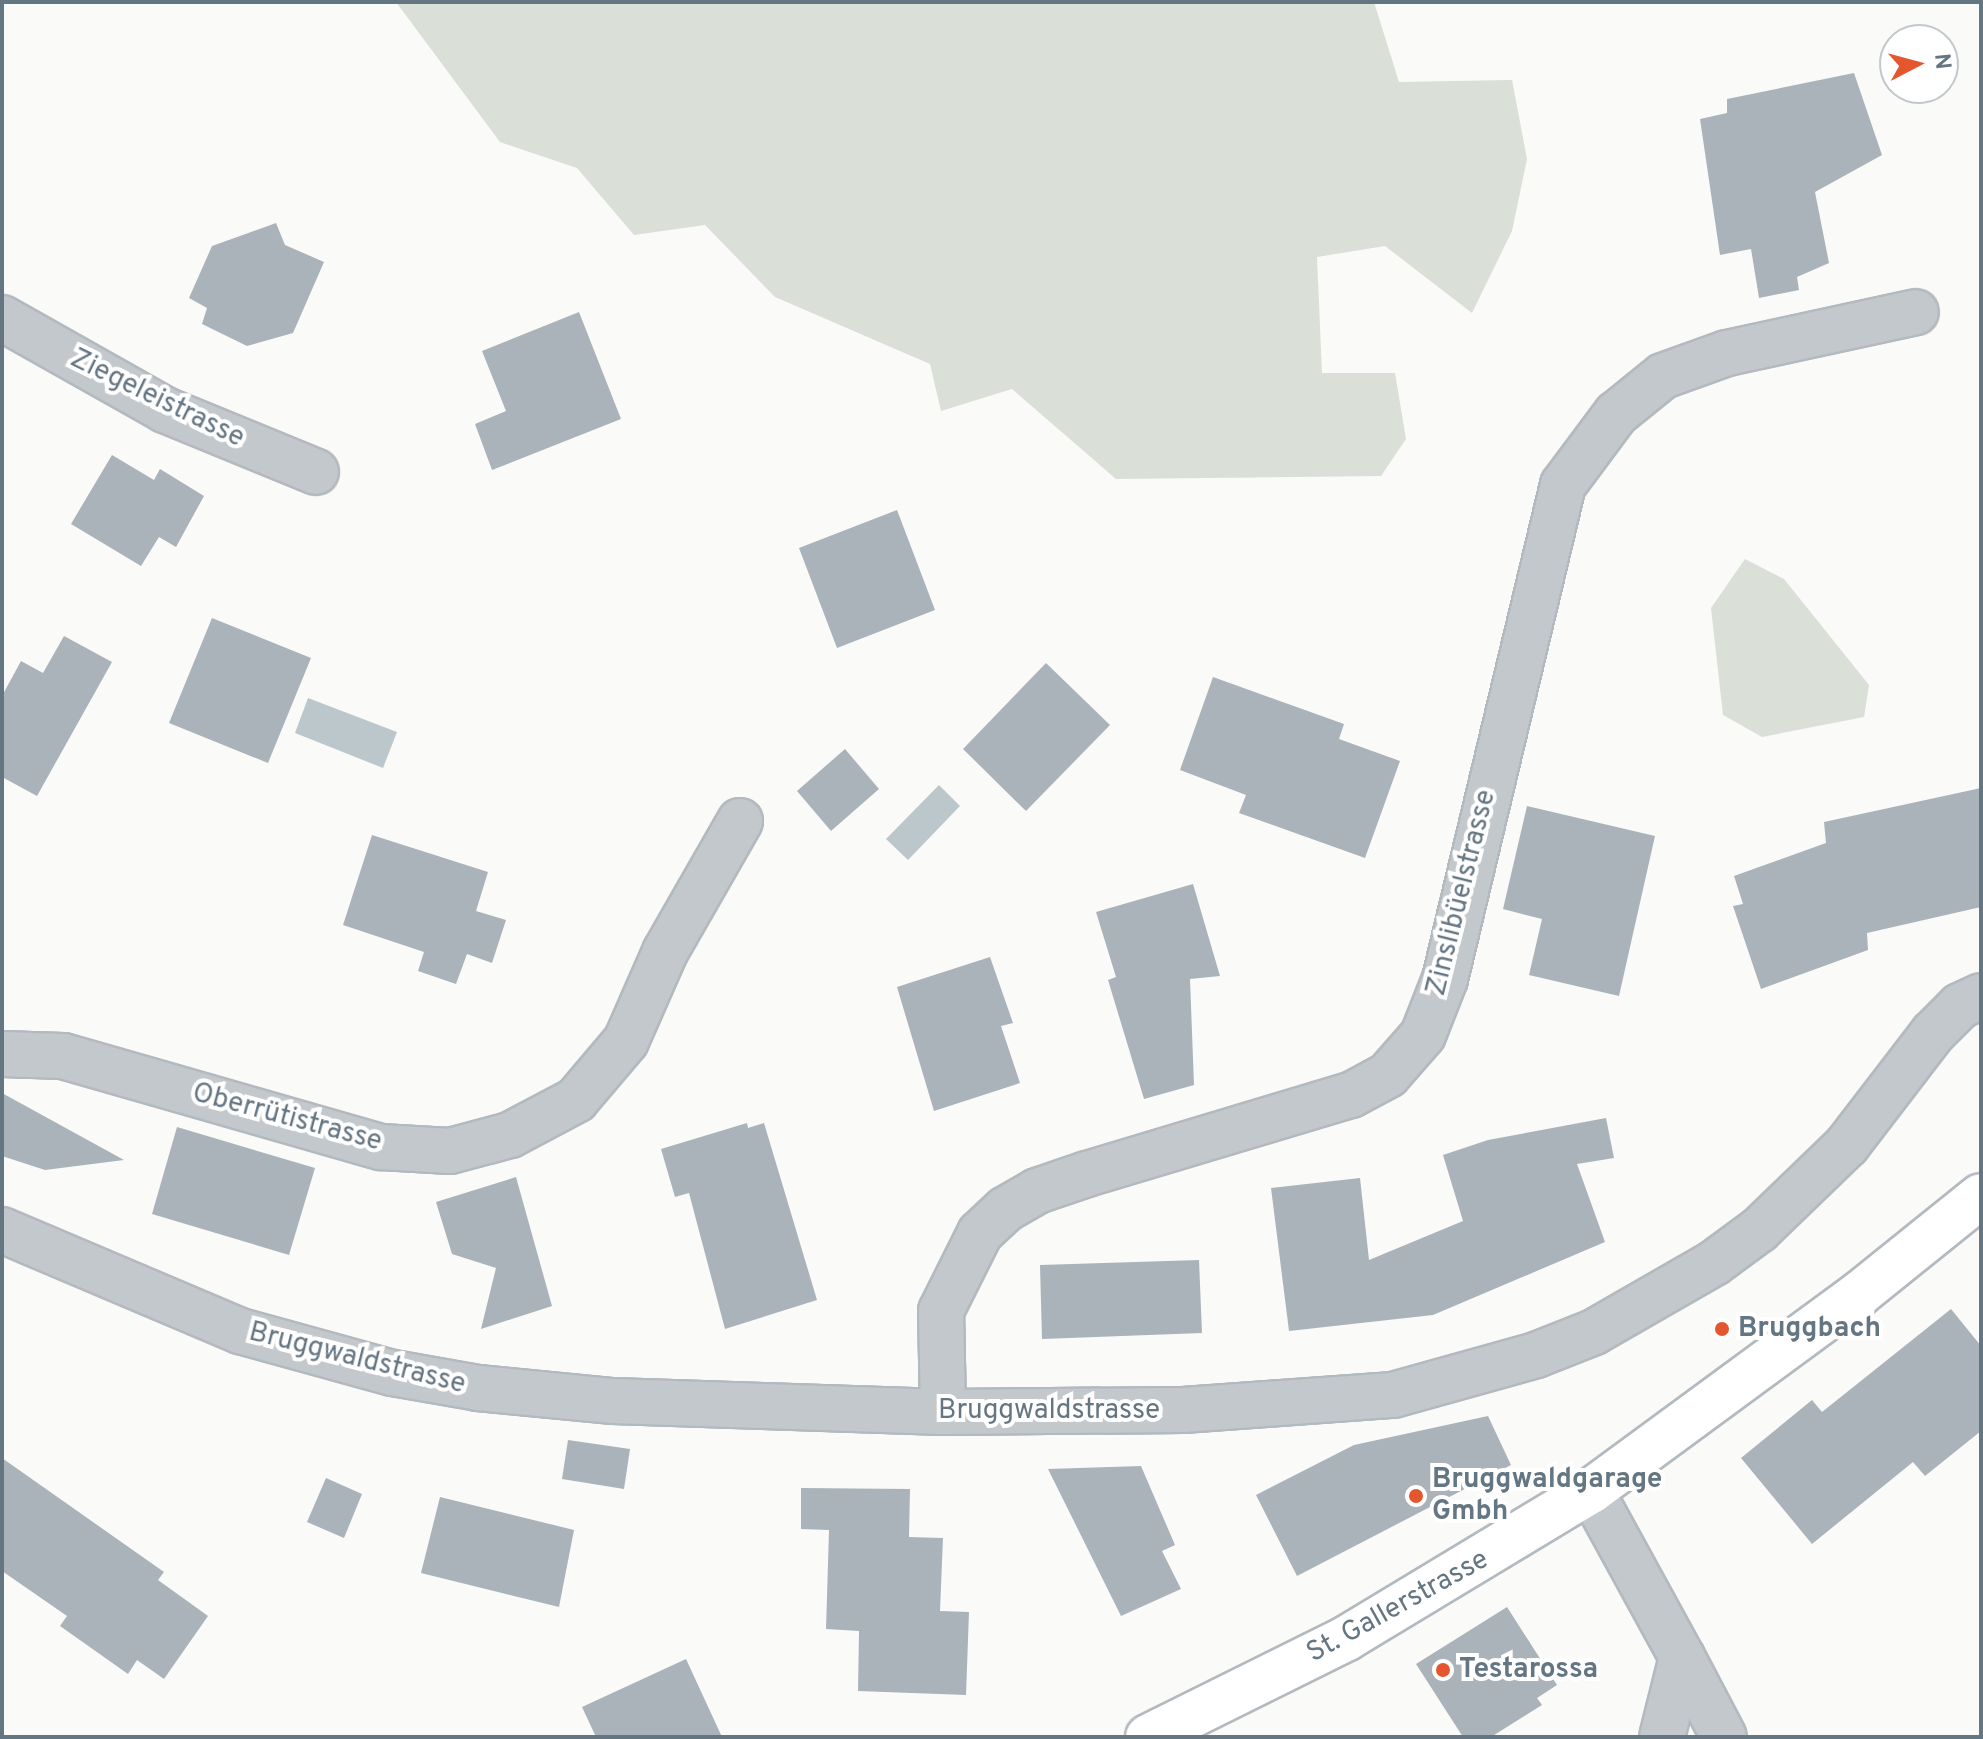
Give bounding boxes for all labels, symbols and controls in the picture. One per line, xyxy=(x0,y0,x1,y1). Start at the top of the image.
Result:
north arrow xyxy=(1879,24,1959,104)
text: N xyxy=(1927,52,1956,71)
street label: Ziegeleistrasse xyxy=(64,342,250,456)
street label: Zinslibüelstrasse xyxy=(1420,787,1504,999)
street label: Oberrütistrasse xyxy=(189,1077,385,1159)
place label: Bruggbach xyxy=(1738,1312,1881,1346)
street label: Bruggwaldstrasse xyxy=(245,1316,469,1402)
marker: Bruggbach xyxy=(1713,1320,1731,1338)
street label: Bruggwaldstrasse xyxy=(938,1394,1160,1428)
place label: Bruggwaldgarage Gmbh xyxy=(1432,1463,1662,1529)
marker: Bruggwaldgarage Gmbh xyxy=(1407,1487,1425,1505)
street label: St. Gallerstrasse xyxy=(1301,1543,1495,1671)
place label: Testarossa xyxy=(1459,1653,1598,1687)
marker: Testarossa xyxy=(1434,1661,1452,1679)

